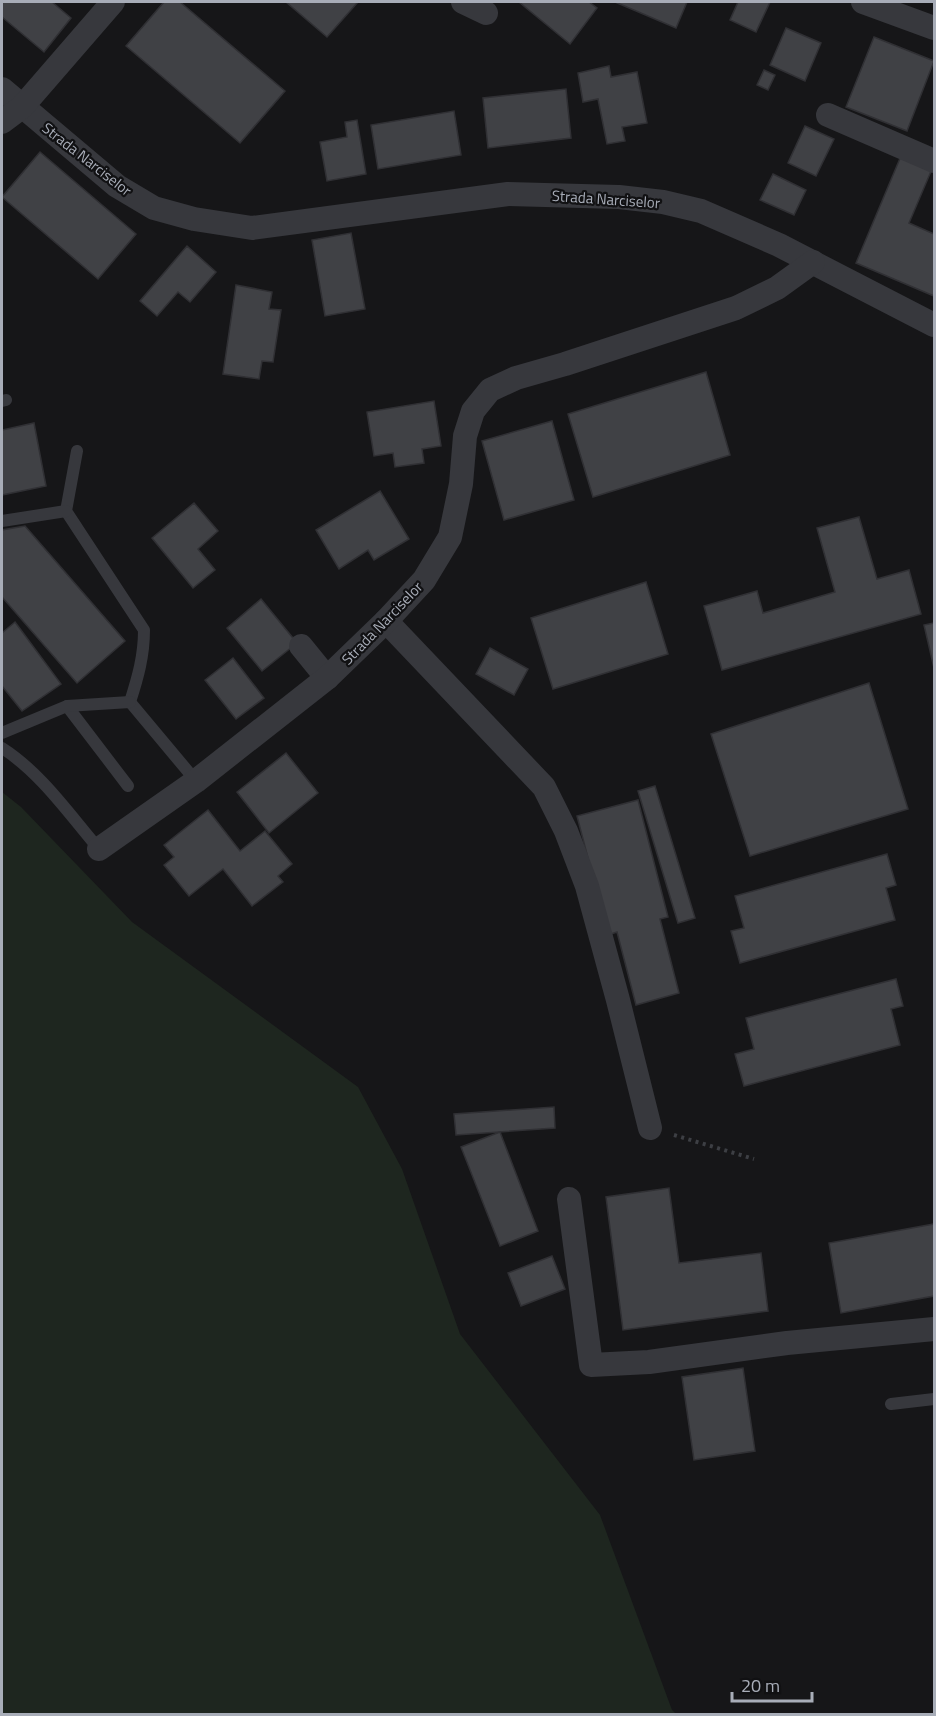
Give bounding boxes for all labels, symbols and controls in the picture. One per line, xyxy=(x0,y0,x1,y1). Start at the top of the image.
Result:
street label: Strada Narciselor xyxy=(37,117,137,201)
street label: Strada Narciselor xyxy=(551,184,661,214)
street label: Strada Narciselor xyxy=(336,576,428,670)
scale bar xyxy=(732,1665,812,1703)
text: 20 m xyxy=(741,1672,780,1699)

